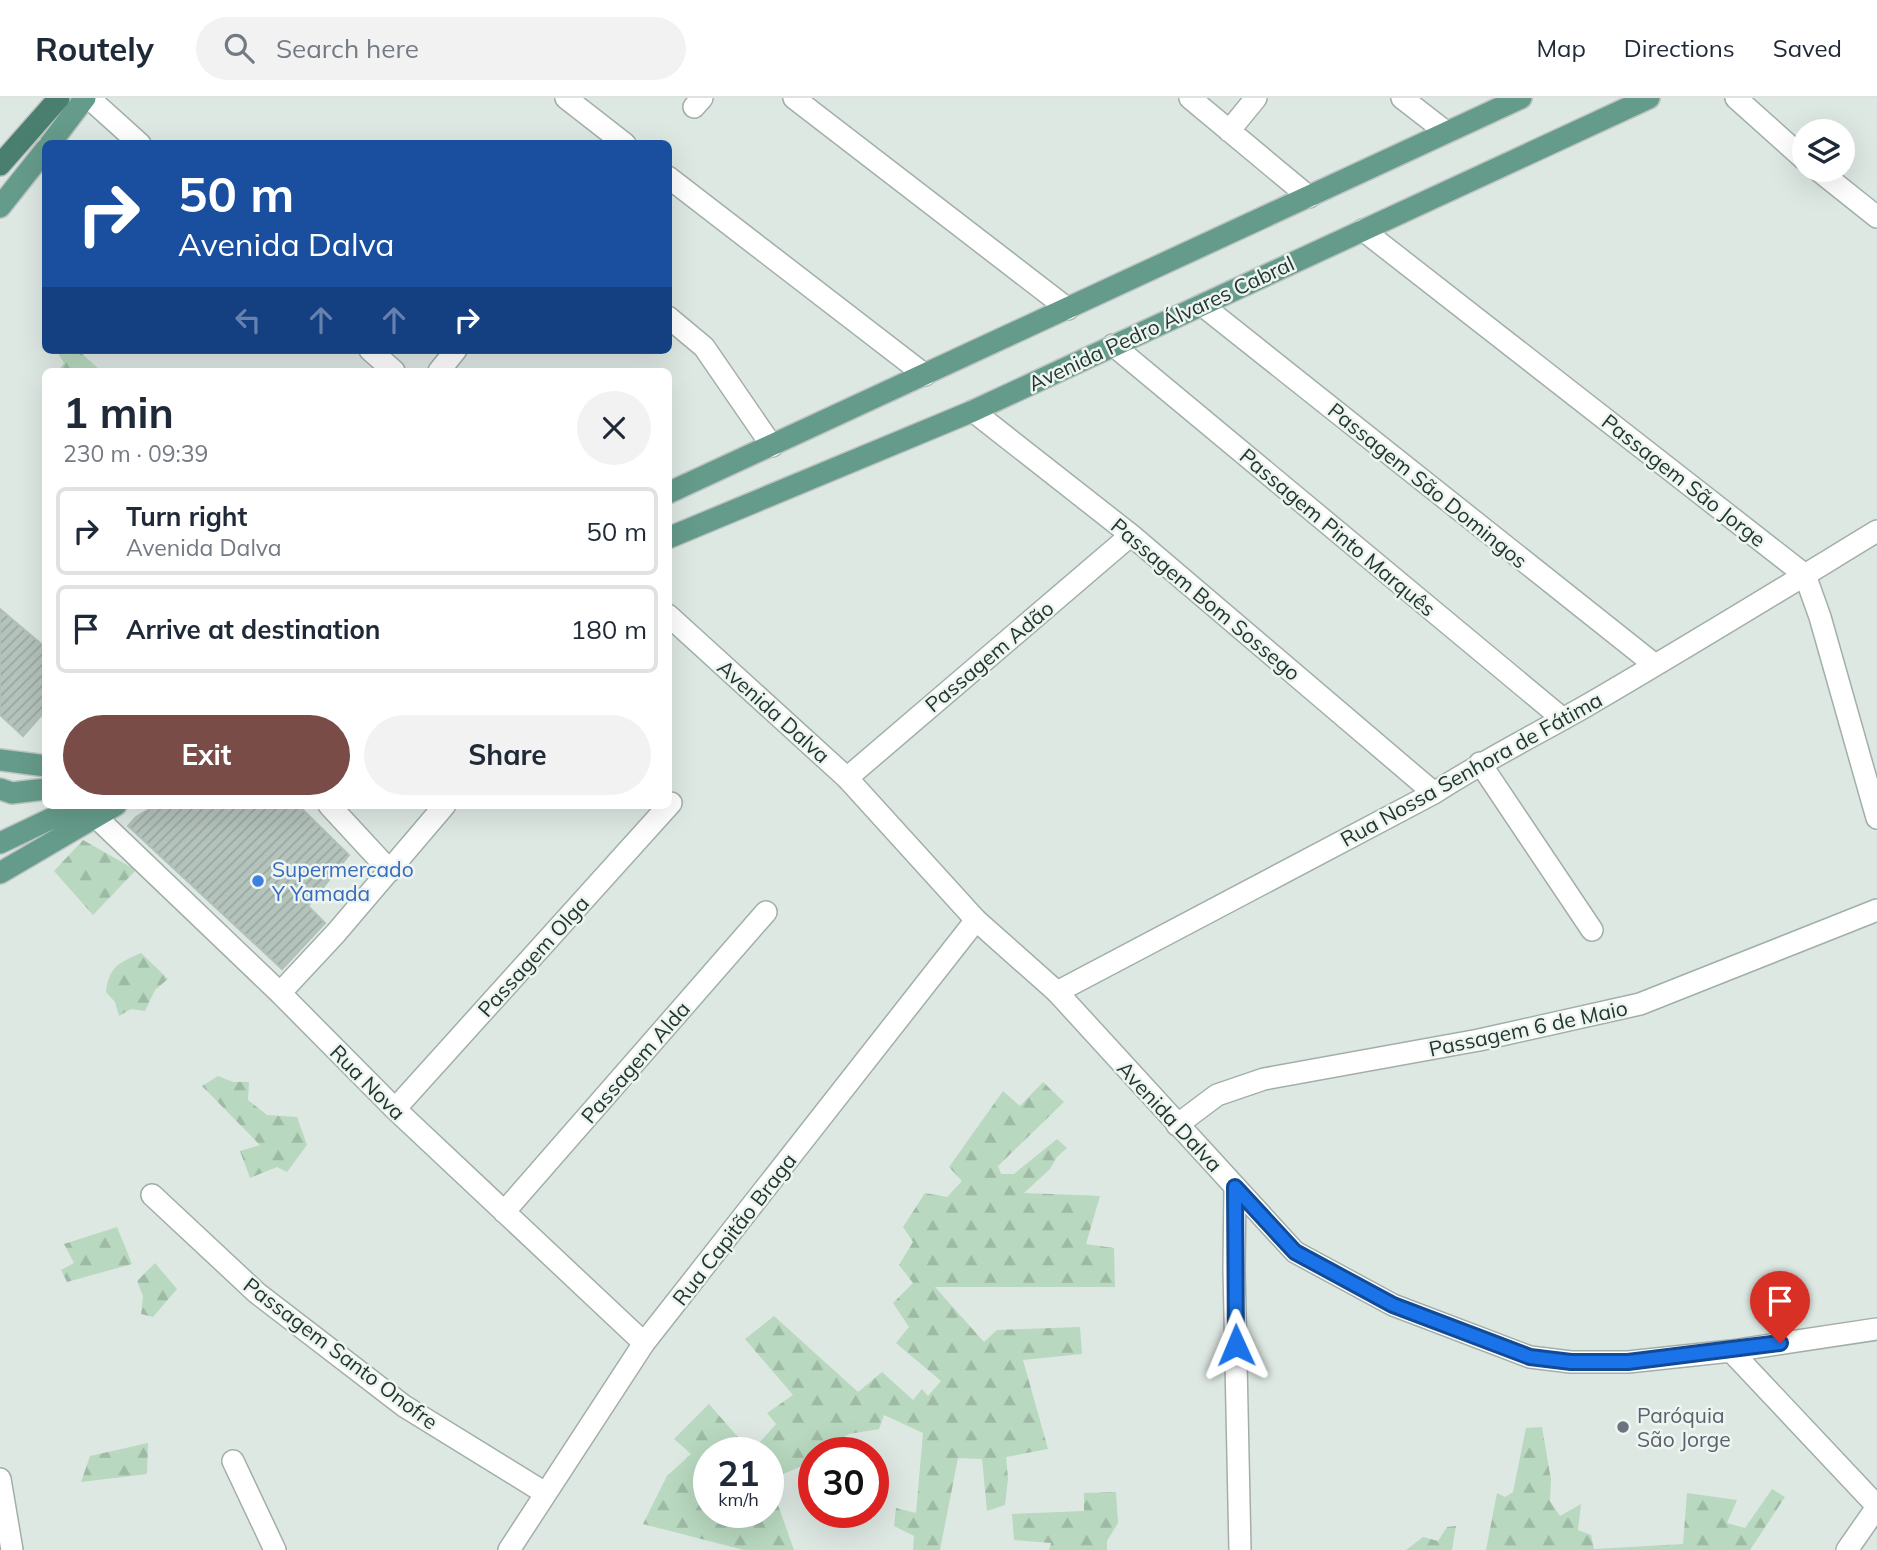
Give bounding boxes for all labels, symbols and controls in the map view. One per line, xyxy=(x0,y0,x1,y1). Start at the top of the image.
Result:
search box xyxy=(196,17,686,80)
text: Routely xyxy=(35,28,154,69)
icon: search xyxy=(220,29,258,67)
text: Search here xyxy=(276,32,419,65)
text: Map xyxy=(1536,33,1586,63)
text: Directions xyxy=(1624,33,1735,63)
text: Saved xyxy=(1773,33,1842,63)
map controls xyxy=(1792,119,1855,182)
button: layers xyxy=(1792,119,1855,182)
text: 50 m xyxy=(178,163,294,224)
icon: right xyxy=(63,168,154,259)
text: Avenida Dalva xyxy=(178,224,395,264)
street label: Avenida Pedro Álvares Cabral xyxy=(1024,250,1298,396)
icon: left xyxy=(229,301,267,339)
icon: ahead xyxy=(302,301,340,339)
icon: ahead xyxy=(375,301,413,339)
icon: right xyxy=(448,301,486,339)
text: 1 min xyxy=(63,386,174,439)
button: close xyxy=(577,391,651,465)
street label: Passagem São Domingos xyxy=(1323,397,1533,573)
street label: Passagem São Jorge xyxy=(1597,408,1771,552)
text: 230 m · 09:39 xyxy=(63,439,208,468)
street label: Passagem Pinto Marquês xyxy=(1235,442,1441,622)
text: Turn right xyxy=(126,500,247,533)
icon: right xyxy=(67,512,105,550)
street label: Passagem Bom Sossego xyxy=(1106,512,1306,686)
text: 50 m xyxy=(586,515,647,548)
text: Avenida Dalva xyxy=(126,533,282,562)
street label: Passagem Adão xyxy=(919,595,1059,717)
icon: arrive xyxy=(67,610,105,648)
text: Arrive at destination xyxy=(126,613,381,646)
text: 180 m xyxy=(571,613,647,646)
street label: Avenida Dalva xyxy=(712,654,836,768)
street label: Rua Nossa Senhora de Fátima xyxy=(1336,686,1606,852)
button: Exit xyxy=(63,715,350,795)
button: Share xyxy=(364,715,651,795)
place label: Supermercado Y Yamada xyxy=(271,856,414,906)
marker: Supermercado Y Yamada xyxy=(250,873,266,889)
street label: Passagem Olga xyxy=(472,890,594,1022)
street label: Passagem 6 de Maio xyxy=(1426,994,1630,1062)
street label: Passagem Alda xyxy=(575,996,695,1128)
street label: Rua Nova xyxy=(325,1039,411,1125)
street label: Avenida Dalva xyxy=(1112,1055,1228,1177)
street label: Rua Capitão Braga xyxy=(666,1148,802,1310)
pin xyxy=(1750,1271,1810,1343)
street label: Passagem Santo Onofre xyxy=(239,1272,443,1434)
icon: arrive xyxy=(1761,1282,1799,1320)
position arrow xyxy=(1199,1308,1273,1382)
place label: Paróquia São Jorge xyxy=(1637,1402,1731,1452)
marker: Paróquia São Jorge xyxy=(1615,1419,1631,1435)
speed limit sign: 30 xyxy=(798,1437,889,1528)
text: 21 xyxy=(717,1451,760,1495)
text: km/h xyxy=(718,1488,759,1511)

